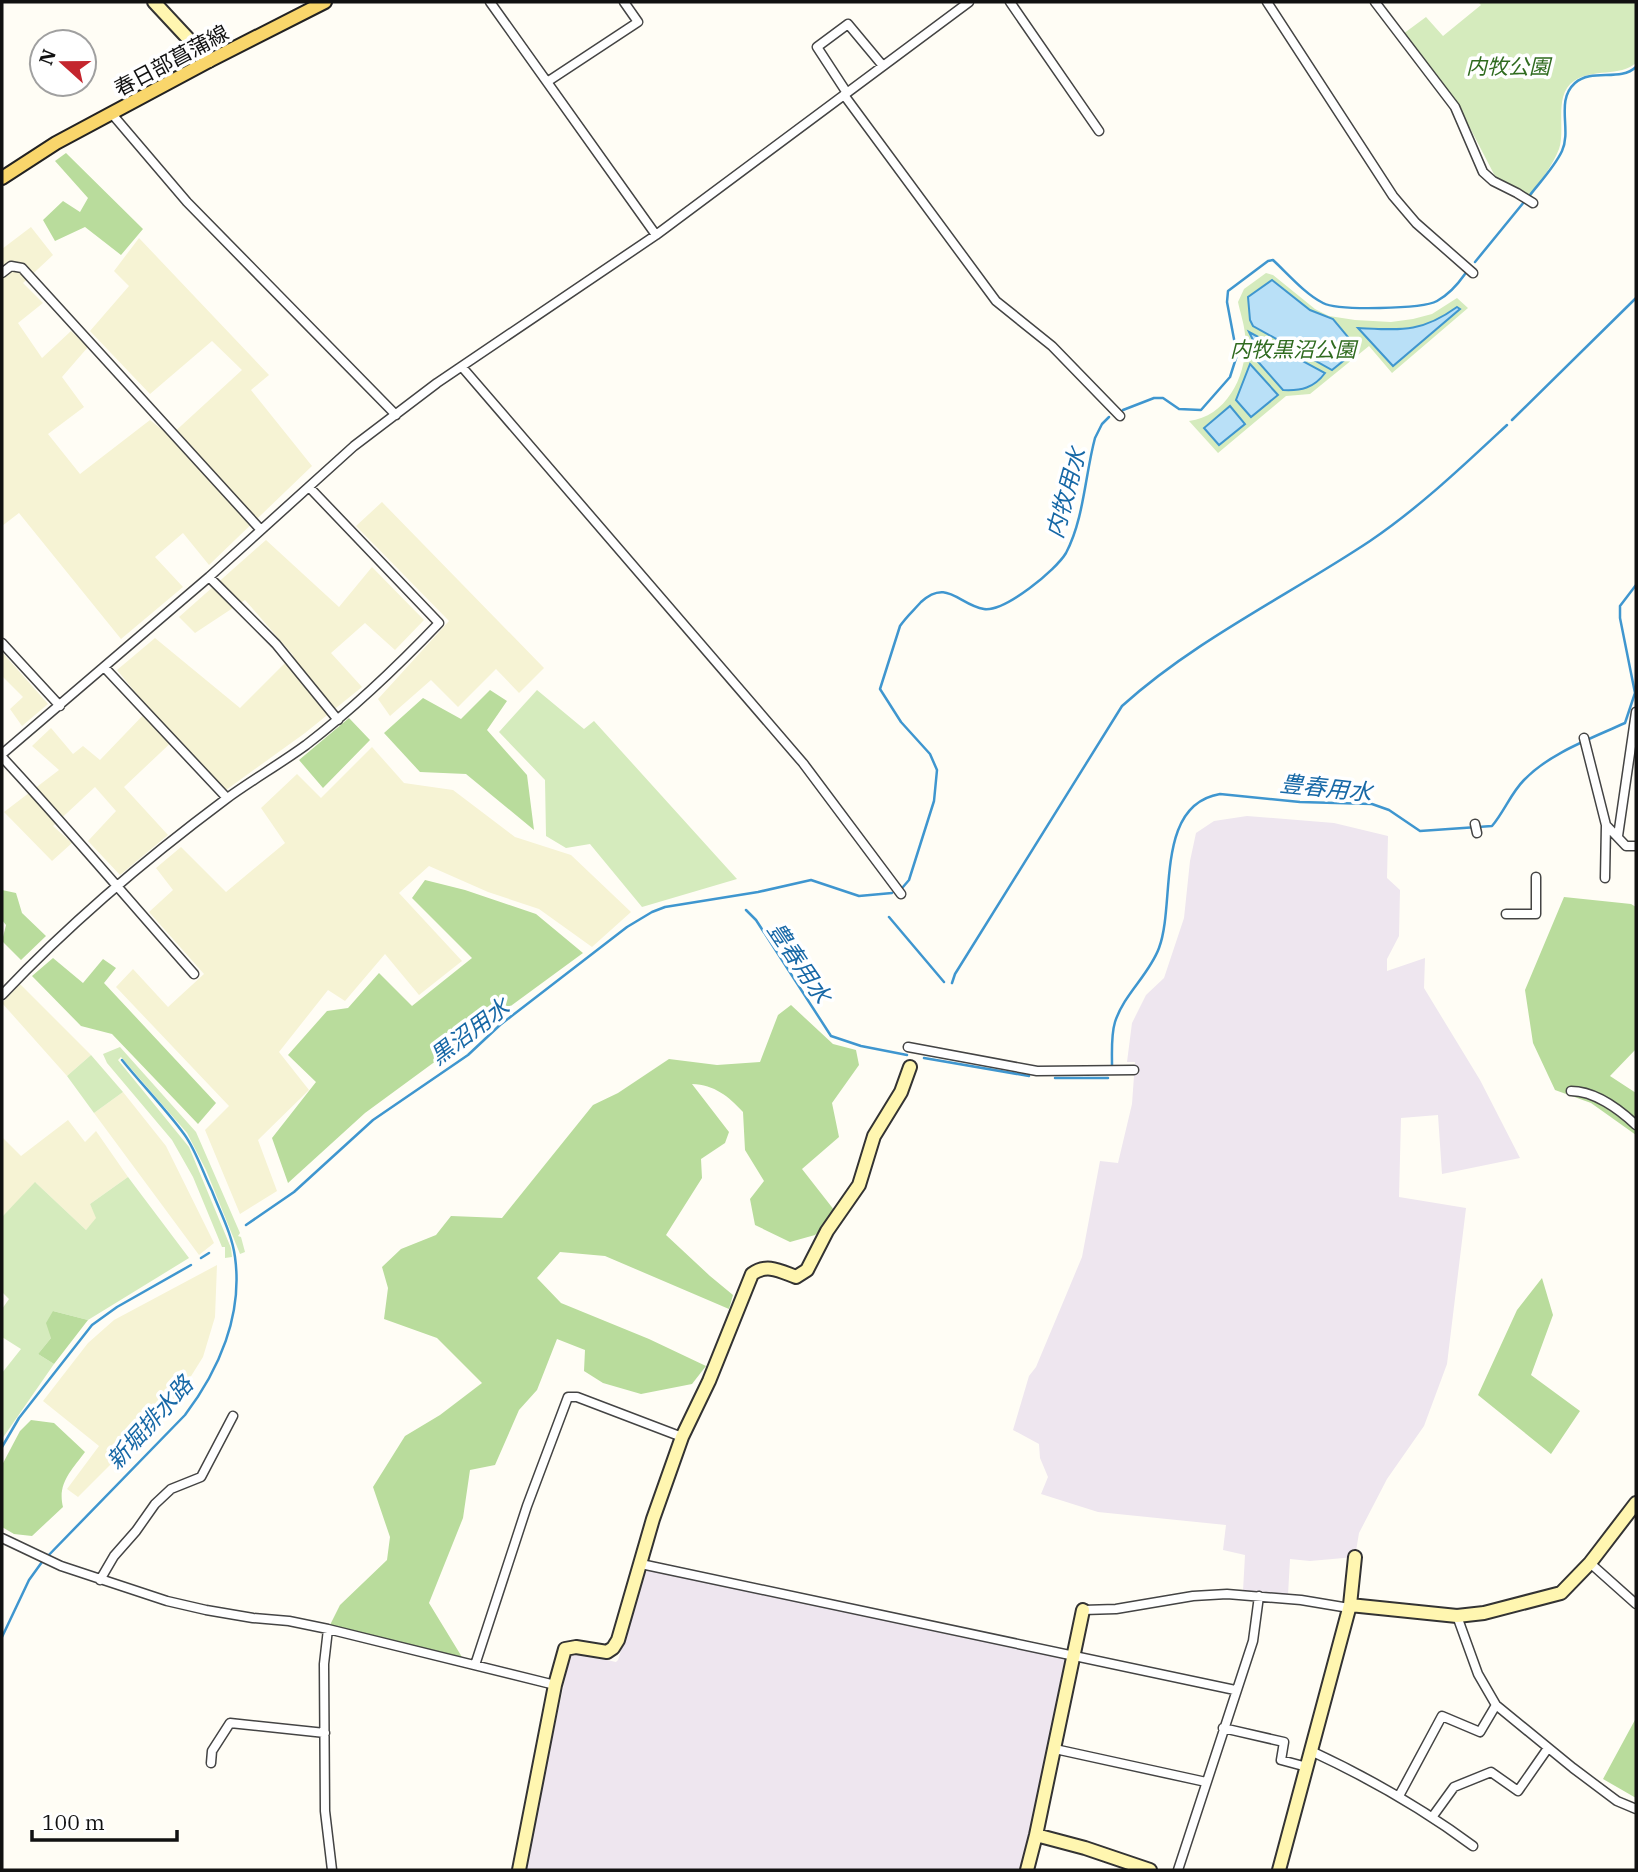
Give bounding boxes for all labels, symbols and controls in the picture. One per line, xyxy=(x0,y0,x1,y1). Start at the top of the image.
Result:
street label: 春日部菖蒲線 xyxy=(109,18,233,102)
north arrow xyxy=(28,28,98,98)
text: N xyxy=(33,46,61,68)
park label: 内牧公園 xyxy=(1466,52,1553,80)
park label: 内牧黒沼公園 xyxy=(1230,335,1359,363)
water label: 内牧用水 xyxy=(1039,442,1092,541)
water label: 豊春用水 xyxy=(1279,767,1376,807)
water label: 豊春用水 xyxy=(762,915,840,1011)
water label: 黒沼用水 xyxy=(423,990,517,1071)
water label: 新堀排水路 xyxy=(99,1368,200,1475)
scale bar xyxy=(32,1798,177,1842)
text: 100 m xyxy=(42,1808,105,1836)

